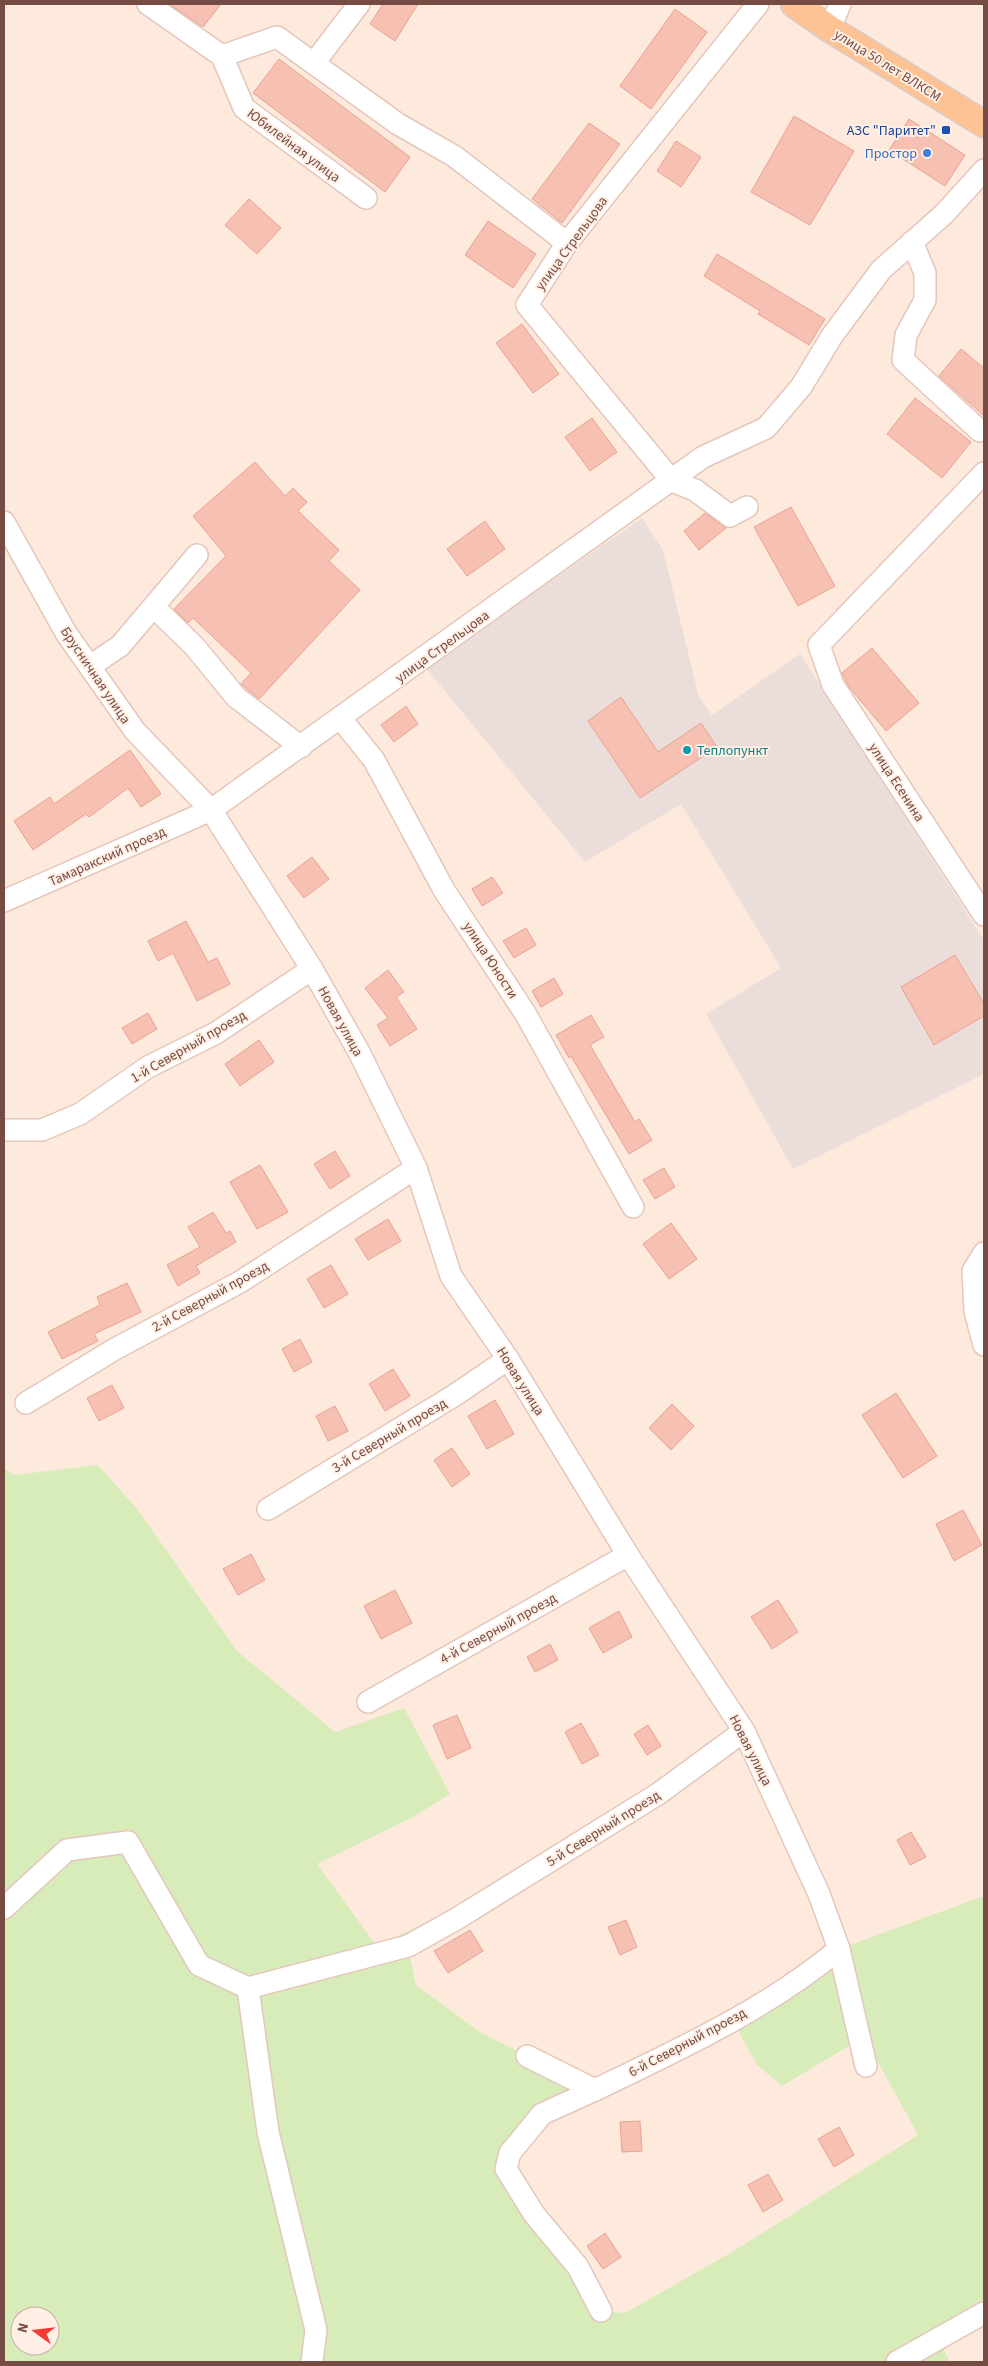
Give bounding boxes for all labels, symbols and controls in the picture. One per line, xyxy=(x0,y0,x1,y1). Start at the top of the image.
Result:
street label: улица 50 лет ВЛКСМ xyxy=(830,25,945,107)
street label: Юбилейная улица xyxy=(243,104,344,188)
place label: АЗС "Паритет" xyxy=(847,121,936,141)
marker: АЗС "Паритет" xyxy=(940,124,952,136)
place label: Простор xyxy=(865,144,917,164)
marker: Простор xyxy=(921,147,933,159)
street label: улица Стрельцова xyxy=(531,192,613,295)
street label: улица Стрельцова xyxy=(391,606,494,688)
street label: Брусничная улица xyxy=(55,623,135,728)
street label: улица Есенина xyxy=(863,739,929,826)
place label: Теплопункт xyxy=(697,741,769,761)
marker: Теплопункт xyxy=(681,744,693,756)
street label: Тамаракский проезд xyxy=(46,822,170,892)
street label: улица Юности xyxy=(458,918,523,1003)
street label: Новая улица xyxy=(313,983,368,1060)
street label: 1-й Северный проезд xyxy=(127,1005,251,1088)
street label: 2-й Северный проезд xyxy=(148,1256,273,1337)
street label: Новая улица xyxy=(491,1343,549,1420)
street label: 3-й Северный проезд xyxy=(328,1393,451,1478)
street label: 4-й Северный проезд xyxy=(436,1588,561,1669)
street label: Новая улица xyxy=(724,1711,777,1790)
street label: 5-й Северный проезд xyxy=(543,1785,665,1872)
street label: 6-й Северный проезд xyxy=(625,2003,750,2082)
north arrow xyxy=(10,2306,60,2356)
text: N xyxy=(13,2321,34,2335)

